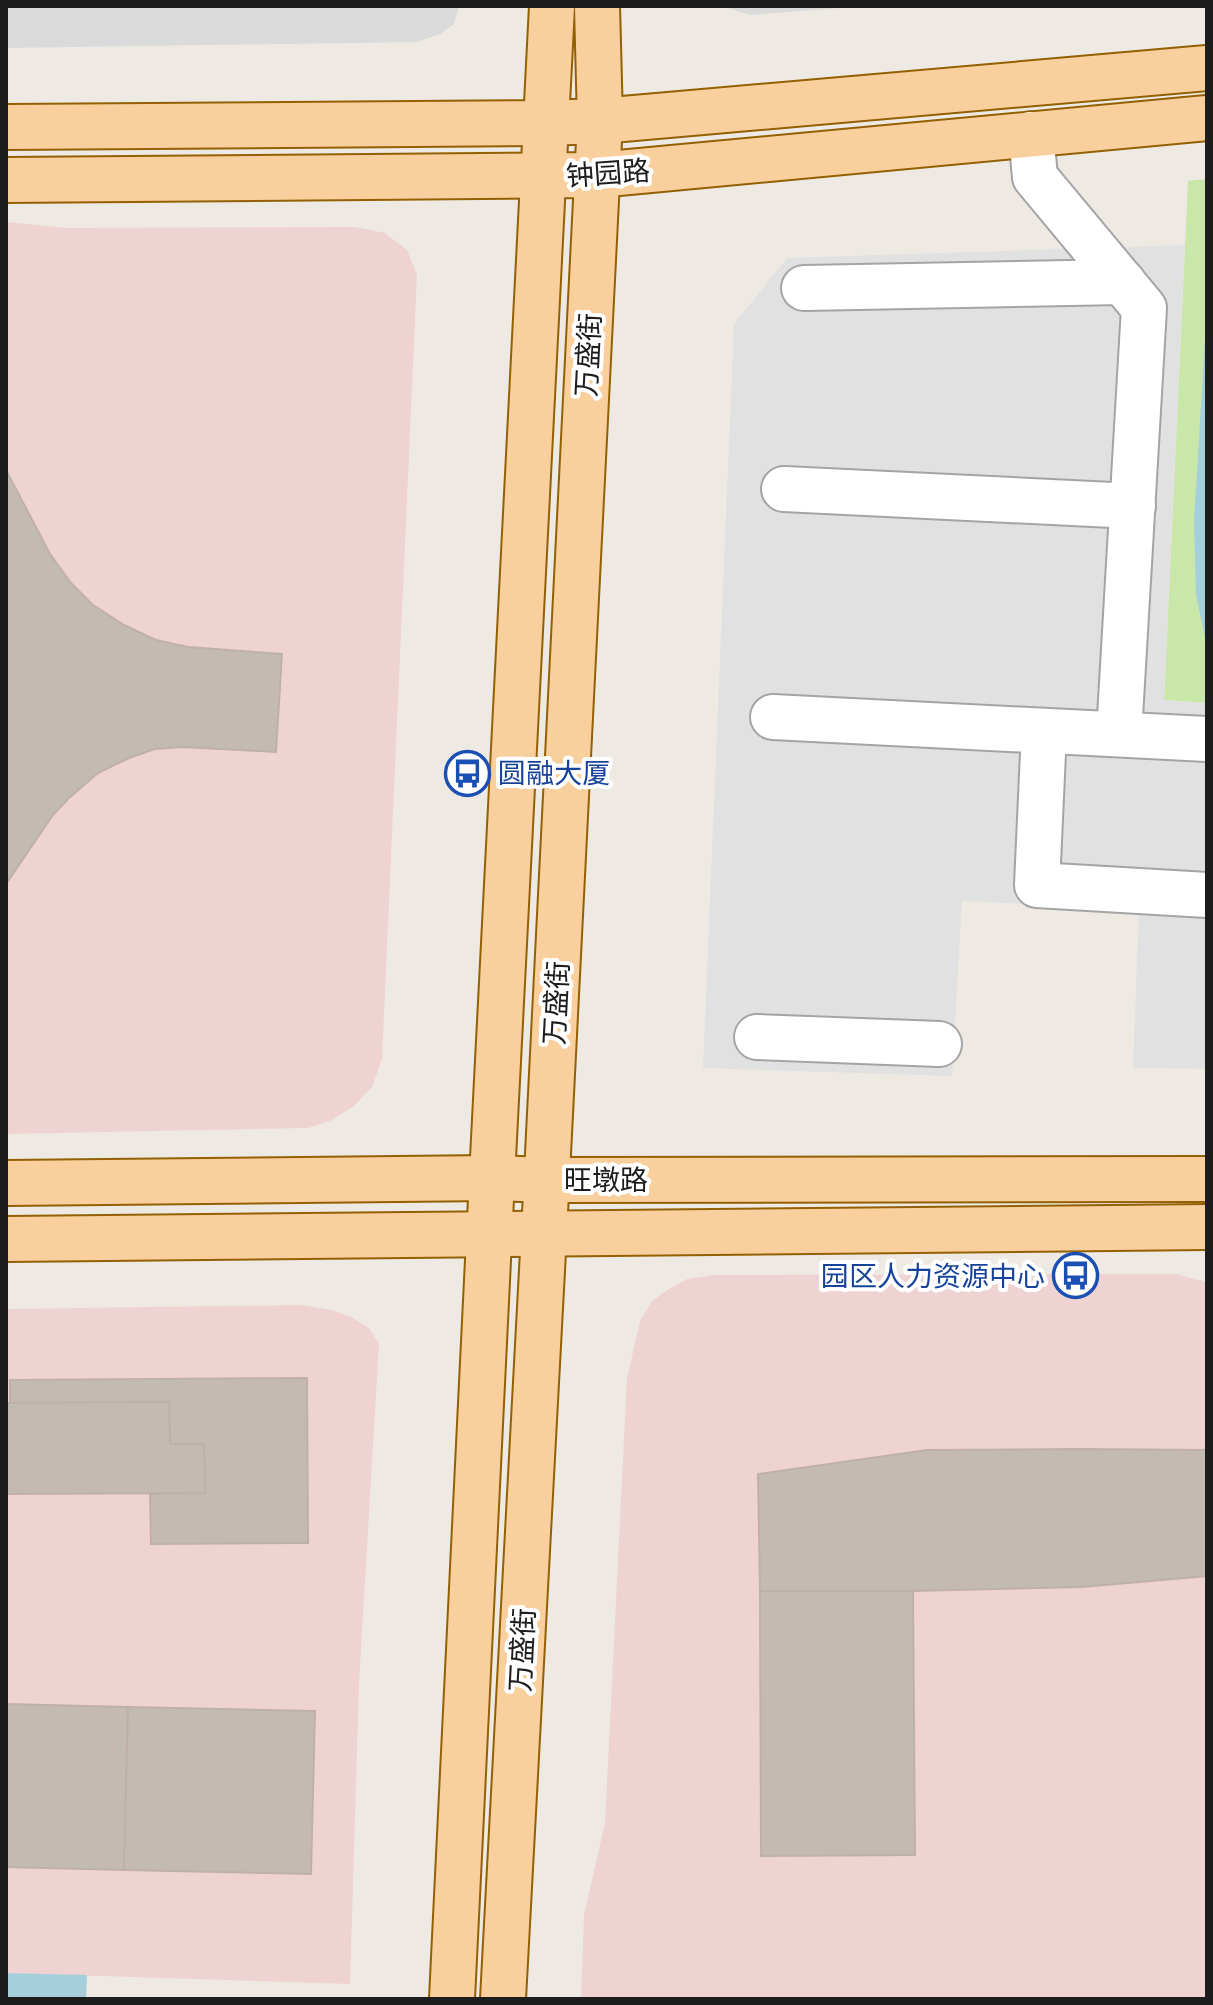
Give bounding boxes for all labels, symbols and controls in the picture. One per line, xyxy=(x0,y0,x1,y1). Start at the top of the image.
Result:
street label: 钟园路 xyxy=(565,154,651,193)
street label: 万盛街 xyxy=(570,312,607,398)
bus stop icon: 圆融大厦 xyxy=(443,749,491,797)
place label: 圆融大厦 xyxy=(498,757,610,790)
street label: 万盛街 xyxy=(538,960,575,1046)
street label: 旺墩路 xyxy=(564,1164,648,1197)
bus stop icon: 园区人力资源中心 xyxy=(1052,1252,1100,1300)
place label: 园区人力资源中心 xyxy=(821,1260,1045,1293)
street label: 万盛街 xyxy=(504,1607,541,1693)

